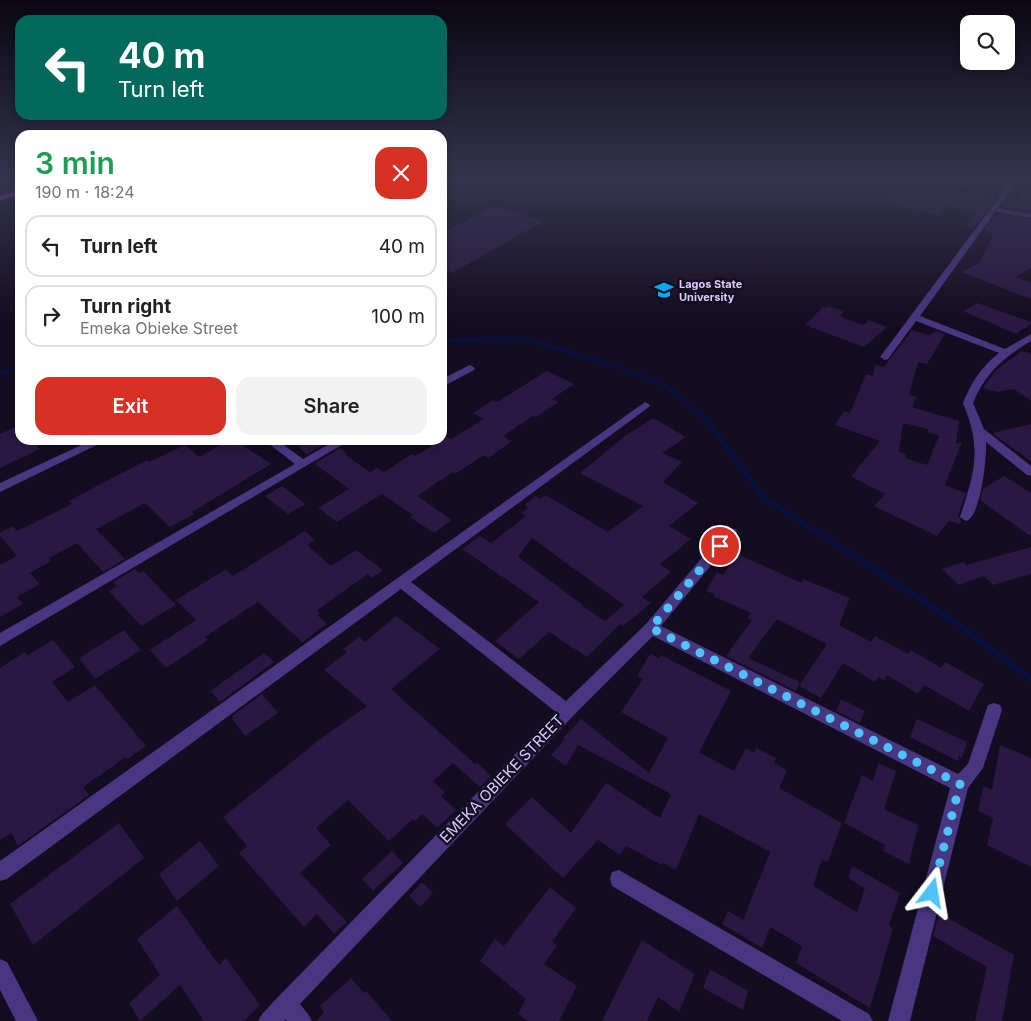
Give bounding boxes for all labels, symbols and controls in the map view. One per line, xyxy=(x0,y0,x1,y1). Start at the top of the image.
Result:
map controls xyxy=(960,15,1015,70)
button: search xyxy=(960,15,1015,70)
text: 40 m xyxy=(118,34,206,76)
icon: left xyxy=(35,35,100,100)
text: Turn left xyxy=(118,76,204,102)
text: 3 min xyxy=(35,145,115,181)
button: close xyxy=(375,147,427,199)
text: 190 m · 18:24 xyxy=(35,182,135,202)
icon: left xyxy=(37,232,65,260)
text: Turn left xyxy=(80,235,158,258)
text: 40 m xyxy=(379,235,425,258)
place label: Lagos State University xyxy=(679,277,743,304)
school or university icon: Lagos State University xyxy=(653,279,675,301)
text: Turn right xyxy=(80,295,171,318)
icon: right xyxy=(37,302,65,330)
text: 100 m xyxy=(371,305,425,328)
text: Emeka Obieke Street xyxy=(80,318,238,338)
button: Exit xyxy=(35,377,226,435)
button: Share xyxy=(236,377,427,435)
pin xyxy=(699,525,741,567)
icon: arrive xyxy=(706,532,734,560)
street label: EMEKA OBIEKE STREET xyxy=(436,711,568,847)
position arrow xyxy=(905,866,957,918)

